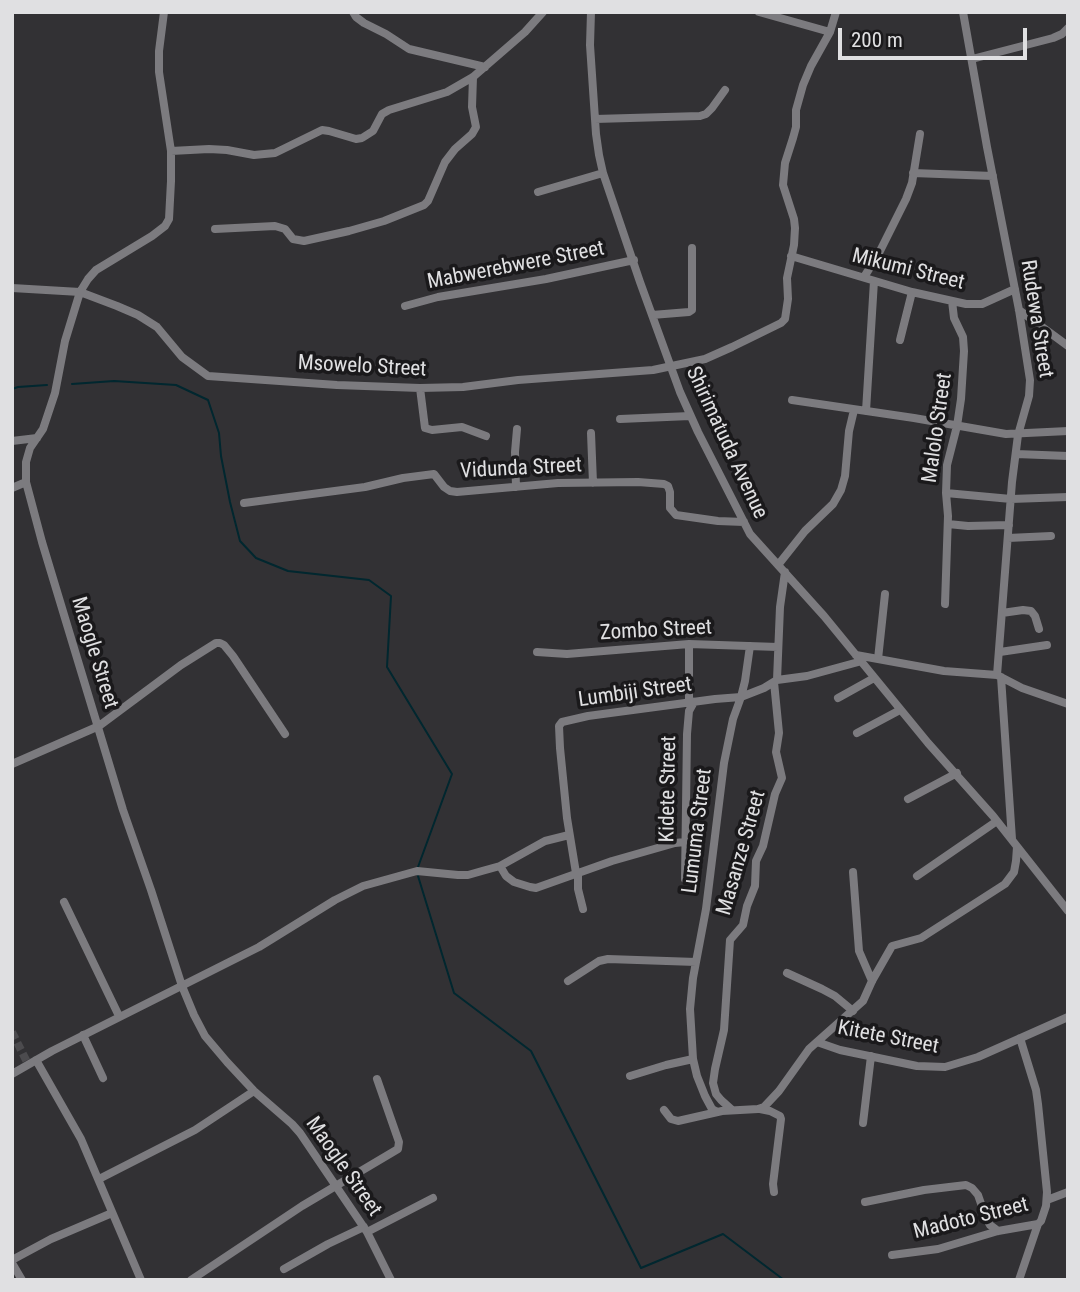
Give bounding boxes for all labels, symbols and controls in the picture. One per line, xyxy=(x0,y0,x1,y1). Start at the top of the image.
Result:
scale bar xyxy=(842,14,1031,58)
text: 200 m xyxy=(851,28,903,52)
street label: Mabwerebwere Street xyxy=(425,236,607,296)
street label: Mikumi Street xyxy=(849,244,967,296)
street label: Rudewa Street xyxy=(1014,258,1058,380)
street label: Msowelo Street xyxy=(297,351,427,383)
street label: Shirimatuda Avenue xyxy=(680,363,772,523)
street label: Malolo Street xyxy=(918,371,958,485)
street label: Vidunda Street xyxy=(460,453,582,485)
street label: Maogle Street xyxy=(65,594,123,712)
street label: Zombo Street xyxy=(599,615,713,647)
street label: Lumbiji Street xyxy=(577,673,693,713)
street label: Kidete Street xyxy=(655,735,683,843)
street label: Lumuma Street xyxy=(678,767,718,895)
street label: Masanze Street xyxy=(712,788,772,918)
street label: Kitete Street xyxy=(835,1016,941,1060)
street label: Maogle Street xyxy=(300,1112,386,1222)
street label: Madoto Street xyxy=(911,1193,1031,1245)

